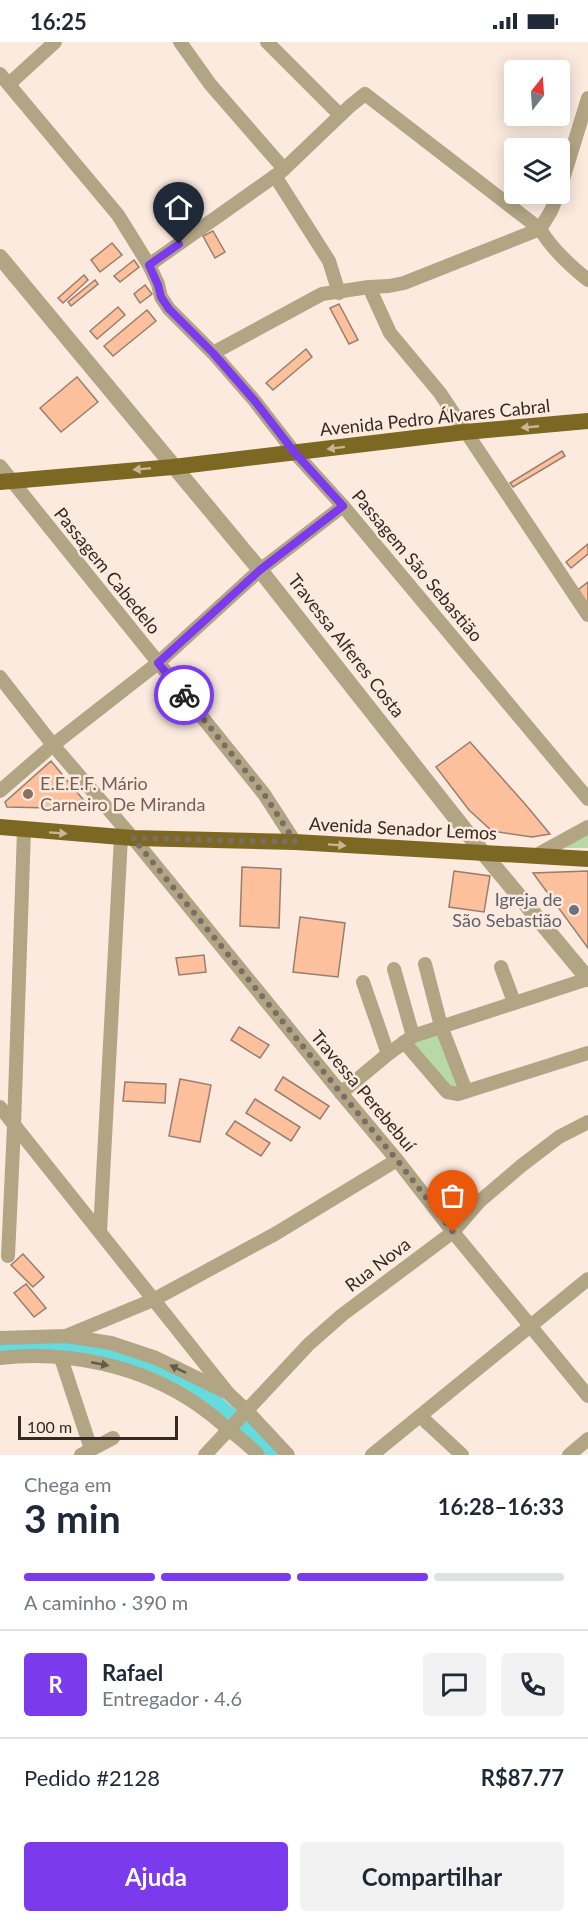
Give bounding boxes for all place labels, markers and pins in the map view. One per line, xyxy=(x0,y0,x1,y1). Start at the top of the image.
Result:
pin xyxy=(153,182,204,244)
place label: E.E.E.F. Mário Carneiro De Miranda xyxy=(40,772,205,815)
marker: E.E.E.F. Mário Carneiro De Miranda xyxy=(21,787,35,801)
place label: Igreja de São Sebastião xyxy=(452,888,562,931)
marker: Igreja de São Sebastião xyxy=(567,903,581,917)
pin xyxy=(427,1170,478,1232)

